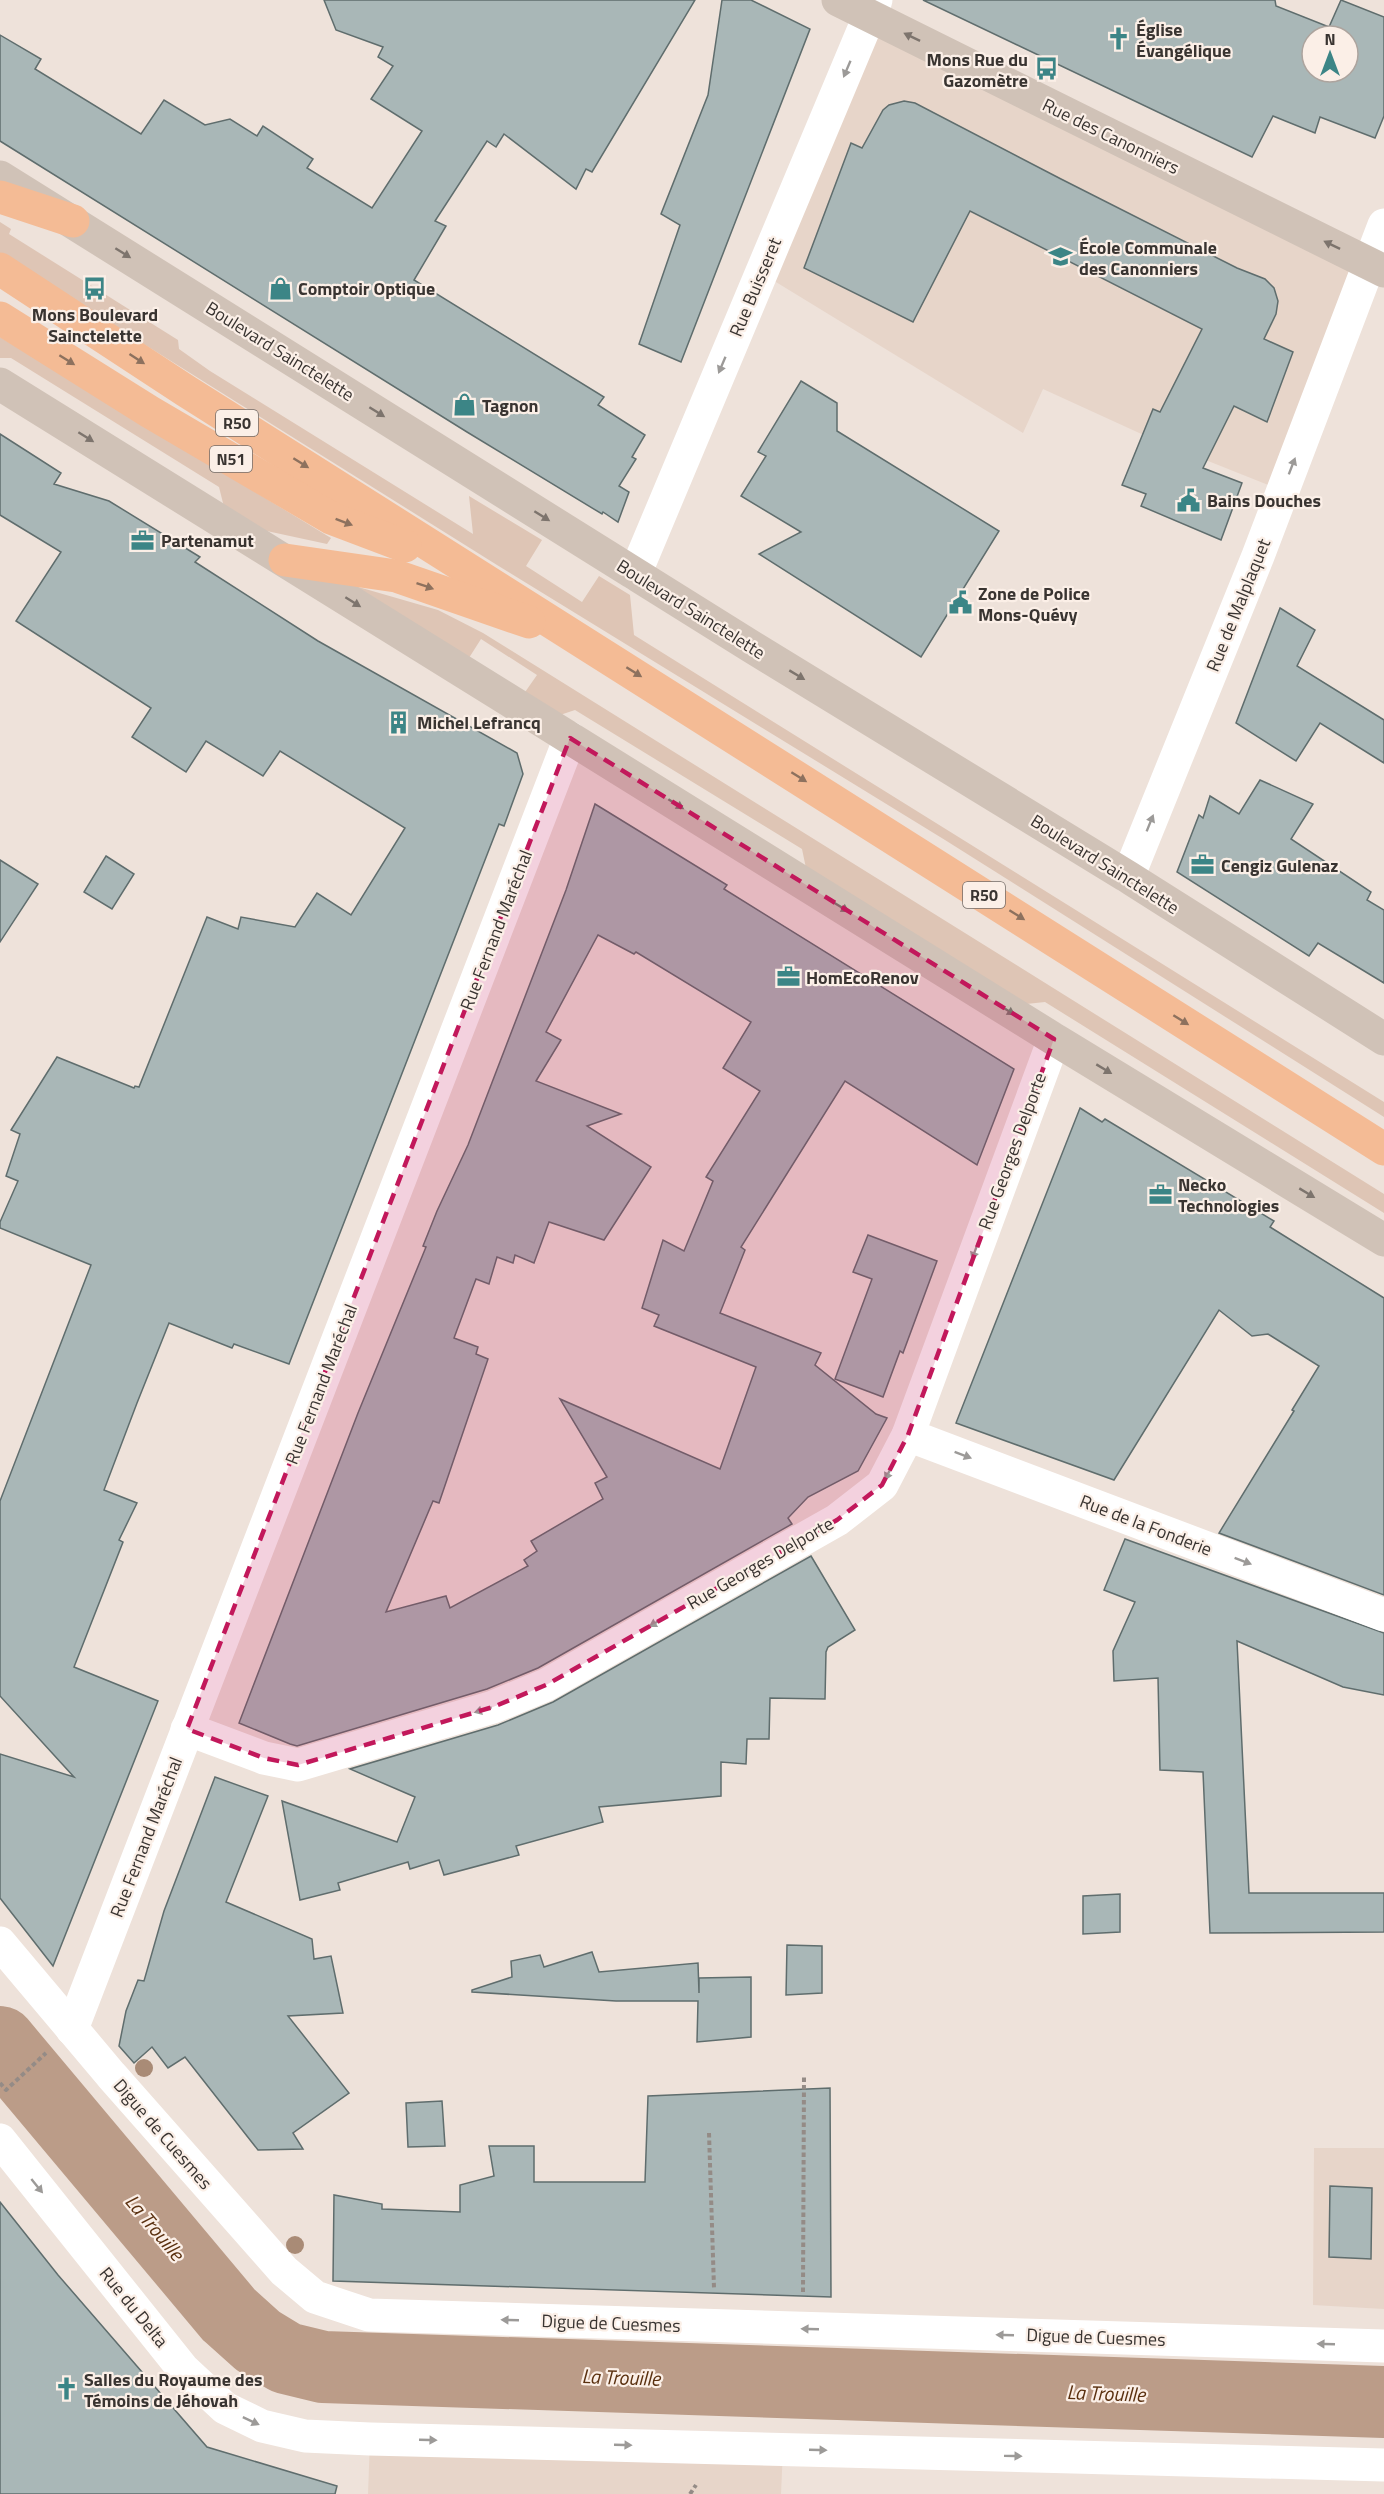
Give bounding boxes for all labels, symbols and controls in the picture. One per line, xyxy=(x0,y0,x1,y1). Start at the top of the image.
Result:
place label: Église Évangélique xyxy=(1136,16,1231,64)
north arrow xyxy=(1300,24,1360,84)
church icon: Église Évangélique xyxy=(1105,26,1131,52)
text: N xyxy=(1324,27,1336,51)
one-way arrow xyxy=(904,33,921,42)
place label: Mons Rue du Gazomètre xyxy=(927,46,1028,94)
bus stop icon: Mons Rue du Gazomètre xyxy=(1033,56,1059,82)
one-way arrow xyxy=(842,61,852,79)
street label: Rue des Canonniers xyxy=(1038,91,1184,181)
street label: Rue Buisseret xyxy=(722,233,788,341)
place label: École Communale des Canonniers xyxy=(1079,234,1217,282)
one-way arrow xyxy=(1323,240,1340,250)
school or university icon: École Communale des Canonniers xyxy=(1048,244,1074,270)
one-way arrow xyxy=(115,247,131,258)
bus stop icon: Mons Boulevard Sainctelette xyxy=(82,275,108,301)
shop icon: Comptoir Optique xyxy=(267,275,293,301)
place label: Comptoir Optique xyxy=(298,275,435,302)
street label: Boulevard Sainctelette xyxy=(200,294,360,408)
place label: Mons Boulevard Sainctelette xyxy=(32,301,158,349)
one-way arrow xyxy=(129,353,145,364)
one-way arrow xyxy=(59,355,75,366)
one-way arrow xyxy=(717,357,727,375)
shop icon: Tagnon xyxy=(451,392,477,418)
place label: Tagnon xyxy=(482,392,538,419)
one-way arrow xyxy=(369,406,385,417)
road number: R50 xyxy=(216,410,258,436)
one-way arrow xyxy=(77,431,94,442)
road number: N51 xyxy=(210,446,252,472)
one-way arrow xyxy=(1288,457,1297,475)
one-way arrow xyxy=(293,458,309,469)
public building icon: Bains Douches xyxy=(1176,487,1202,513)
place label: Bains Douches xyxy=(1207,487,1321,514)
one-way arrow xyxy=(534,510,550,521)
one-way arrow xyxy=(335,518,353,528)
office icon: Partenamut xyxy=(130,527,156,553)
place label: Partenamut xyxy=(161,527,254,554)
street label: Rue de Malplaquet xyxy=(1199,534,1277,676)
street label: Boulevard Sainctelette xyxy=(611,552,771,666)
place label: Zone de Police Mons-Quévy xyxy=(978,580,1090,628)
one-way arrow xyxy=(416,581,434,591)
public building icon: Zone de Police Mons-Quévy xyxy=(947,590,973,616)
one-way arrow xyxy=(345,597,361,608)
one-way arrow xyxy=(626,667,642,678)
one-way arrow xyxy=(789,669,805,680)
building icon: Michel Lefrancq xyxy=(386,709,412,735)
place label: Michel Lefrancq xyxy=(417,709,541,736)
one-way arrow xyxy=(791,771,807,782)
one-way arrow xyxy=(668,798,684,809)
street label: Boulevard Sainctelette xyxy=(1025,807,1185,921)
one-way arrow xyxy=(1146,814,1155,832)
street label: Rue Fernand Maréchal xyxy=(453,846,539,1014)
office icon: Cengiz Gulenaz xyxy=(1190,852,1216,878)
place label: Cengiz Gulenaz xyxy=(1221,852,1338,879)
road number: R50 xyxy=(963,882,1005,908)
one-way arrow xyxy=(833,901,850,912)
one-way arrow xyxy=(1008,910,1025,921)
office icon: HomEcoRenov xyxy=(775,964,801,990)
place label: HomEcoRenov xyxy=(806,964,919,991)
one-way arrow xyxy=(999,1004,1015,1015)
one-way arrow xyxy=(1173,1014,1189,1025)
one-way arrow xyxy=(1096,1064,1112,1075)
street label: Rue Georges Delporte xyxy=(971,1069,1053,1233)
place label: Necko Technologies xyxy=(1178,1171,1279,1219)
office icon: Necko Technologies xyxy=(1147,1181,1173,1207)
one-way arrow xyxy=(1299,1187,1315,1198)
one-way arrow xyxy=(970,1242,979,1260)
street label: Rue Fernand Maréchal xyxy=(278,1300,364,1468)
one-way arrow xyxy=(954,1451,972,1461)
one-way arrow xyxy=(884,1463,894,1480)
street label: Rue de la Fonderie xyxy=(1076,1487,1216,1563)
street label: Rue Georges Delporte xyxy=(682,1510,838,1616)
one-way arrow xyxy=(1234,1557,1252,1567)
one-way arrow xyxy=(648,1617,665,1627)
one-way arrow xyxy=(474,1706,492,1715)
street label: Rue Fernand Maréchal xyxy=(103,1753,189,1921)
street label: Digue de Cuesmes xyxy=(107,2073,219,2195)
one-way arrow xyxy=(30,2178,43,2194)
water label: La Trouille xyxy=(118,2187,193,2268)
street label: Rue du Delta xyxy=(93,2261,175,2353)
street label: Digue de Cuesmes xyxy=(541,2307,681,2339)
one-way arrow xyxy=(500,2315,519,2325)
street label: Digue de Cuesmes xyxy=(1026,2321,1166,2353)
one-way arrow xyxy=(800,2324,819,2334)
one-way arrow xyxy=(995,2330,1014,2339)
one-way arrow xyxy=(1316,2339,1335,2349)
water label: La Trouille xyxy=(581,2360,663,2394)
place label: Salles du Royaume des Témoins de Jéhovah xyxy=(84,2366,262,2414)
church icon: Salles du Royaume des Témoins de Jéhovah xyxy=(53,2376,79,2402)
water label: La Trouille xyxy=(1066,2376,1148,2410)
one-way arrow xyxy=(243,2416,260,2425)
one-way arrow xyxy=(419,2435,438,2444)
one-way arrow xyxy=(614,2440,633,2450)
one-way arrow xyxy=(808,2446,827,2455)
one-way arrow xyxy=(1003,2451,1022,2461)

